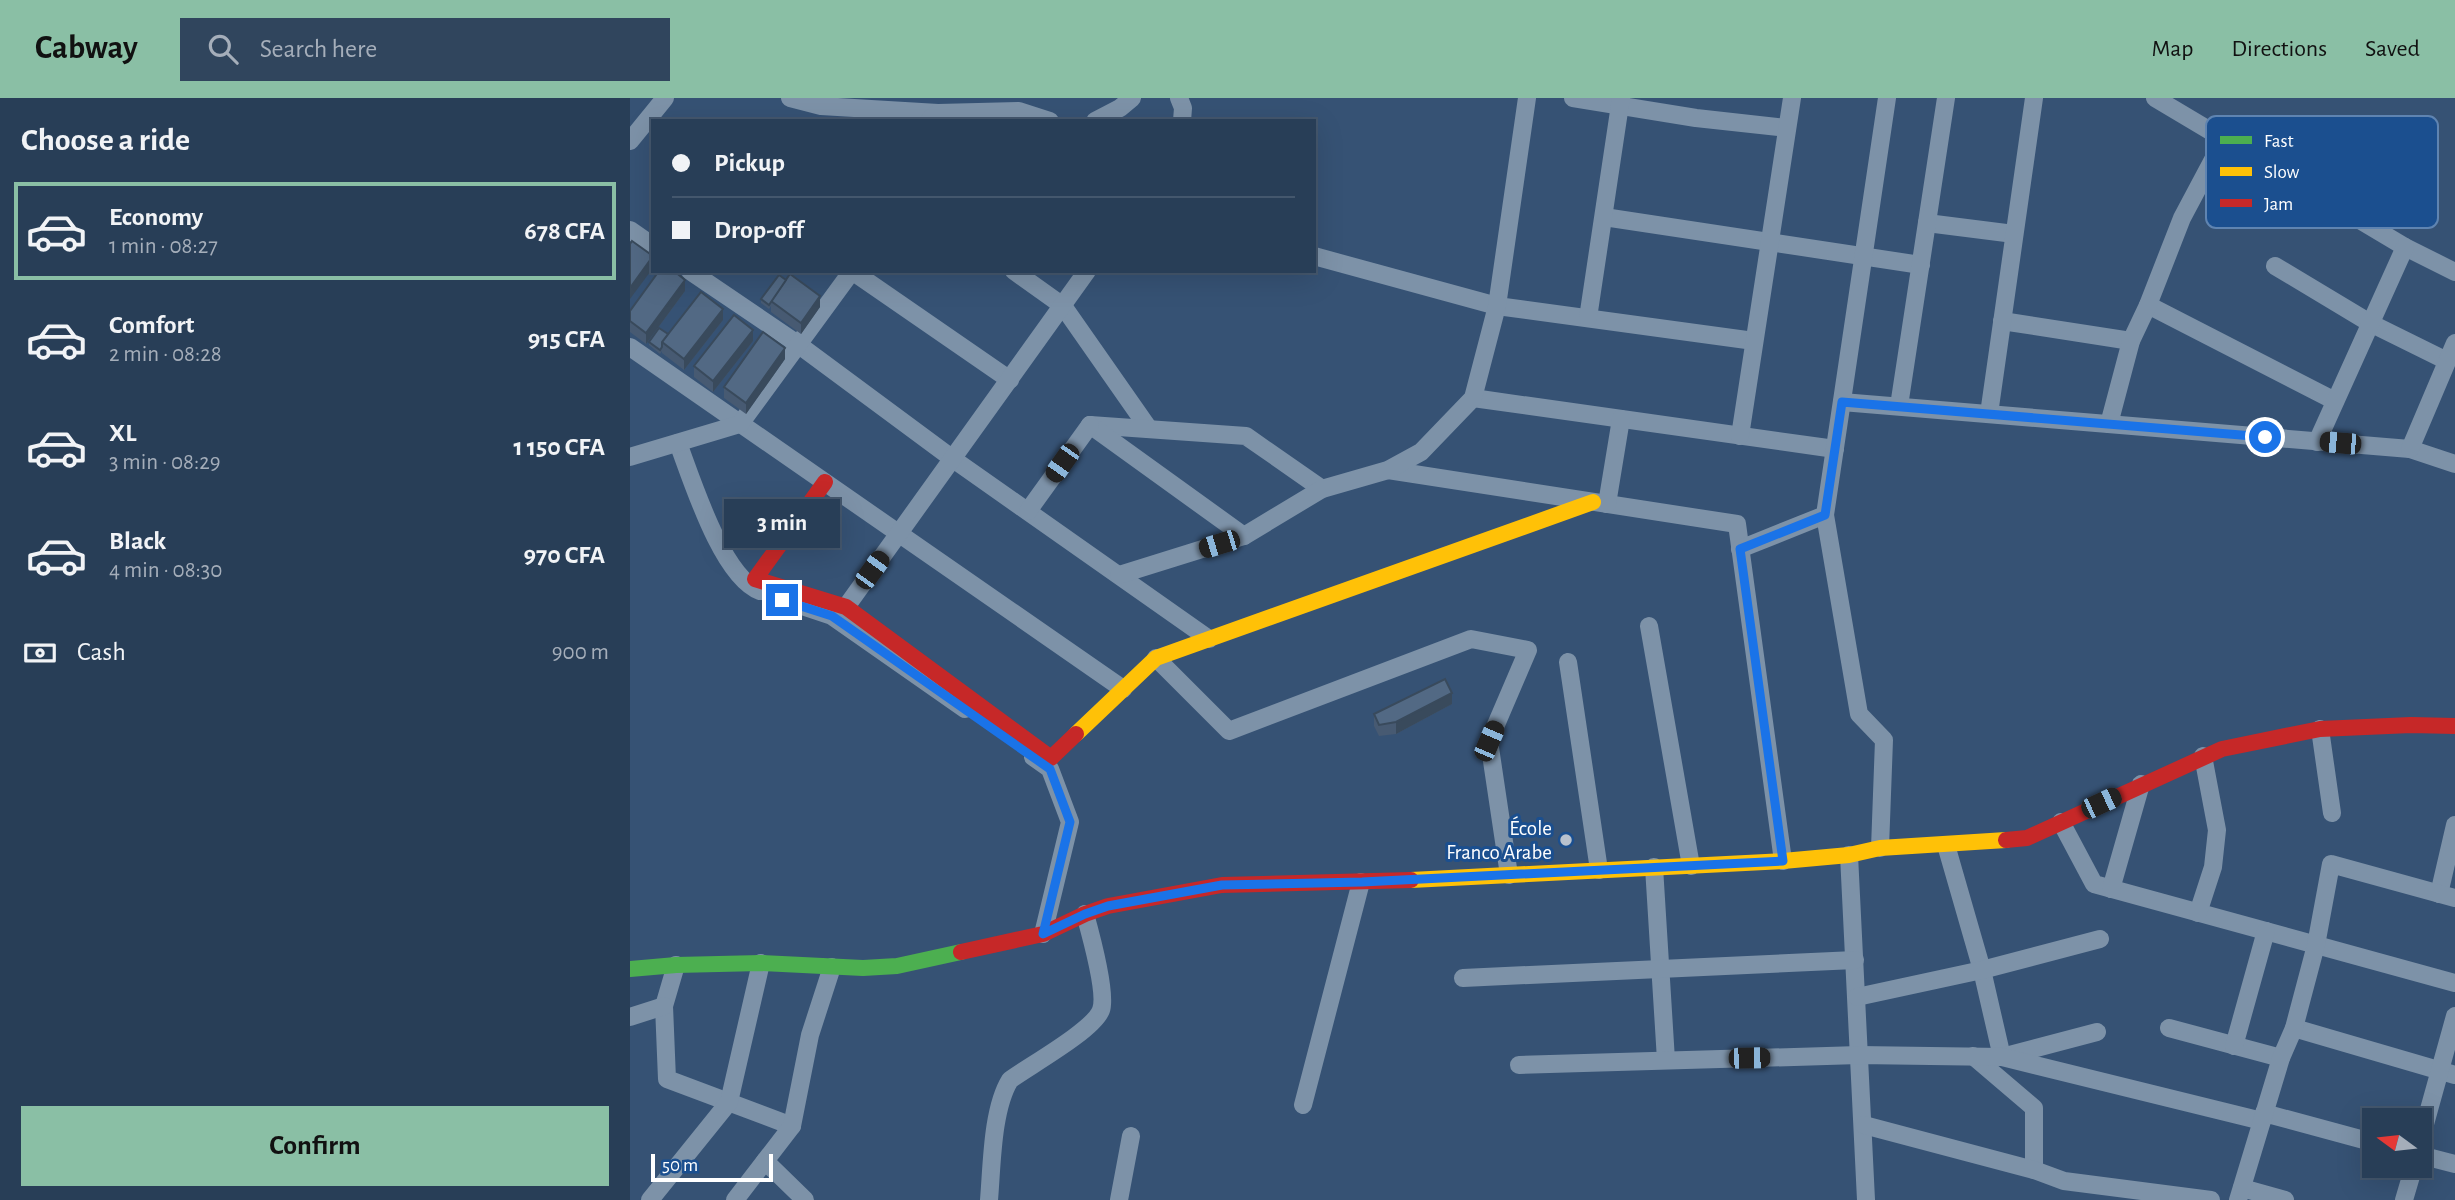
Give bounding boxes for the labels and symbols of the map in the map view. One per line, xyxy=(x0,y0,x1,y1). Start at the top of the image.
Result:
legend xyxy=(2206,116,2438,228)
text: Fast xyxy=(2264,132,2294,151)
text: Slow xyxy=(2264,163,2300,182)
text: Jam xyxy=(2264,195,2293,214)
route start xyxy=(2249,421,2281,453)
car xyxy=(2319,431,2362,455)
car xyxy=(1042,440,1083,486)
callout: 3 min xyxy=(724,498,840,547)
car xyxy=(1196,528,1243,560)
car xyxy=(852,547,893,593)
route end xyxy=(766,584,798,616)
car xyxy=(1472,718,1507,764)
car xyxy=(2078,785,2125,821)
place label: École Franco Arabe xyxy=(1446,816,1552,863)
marker: École Franco Arabe xyxy=(1558,832,1574,848)
car xyxy=(1728,1047,1771,1069)
north arrow xyxy=(2362,1108,2432,1178)
scale bar xyxy=(651,1151,774,1183)

